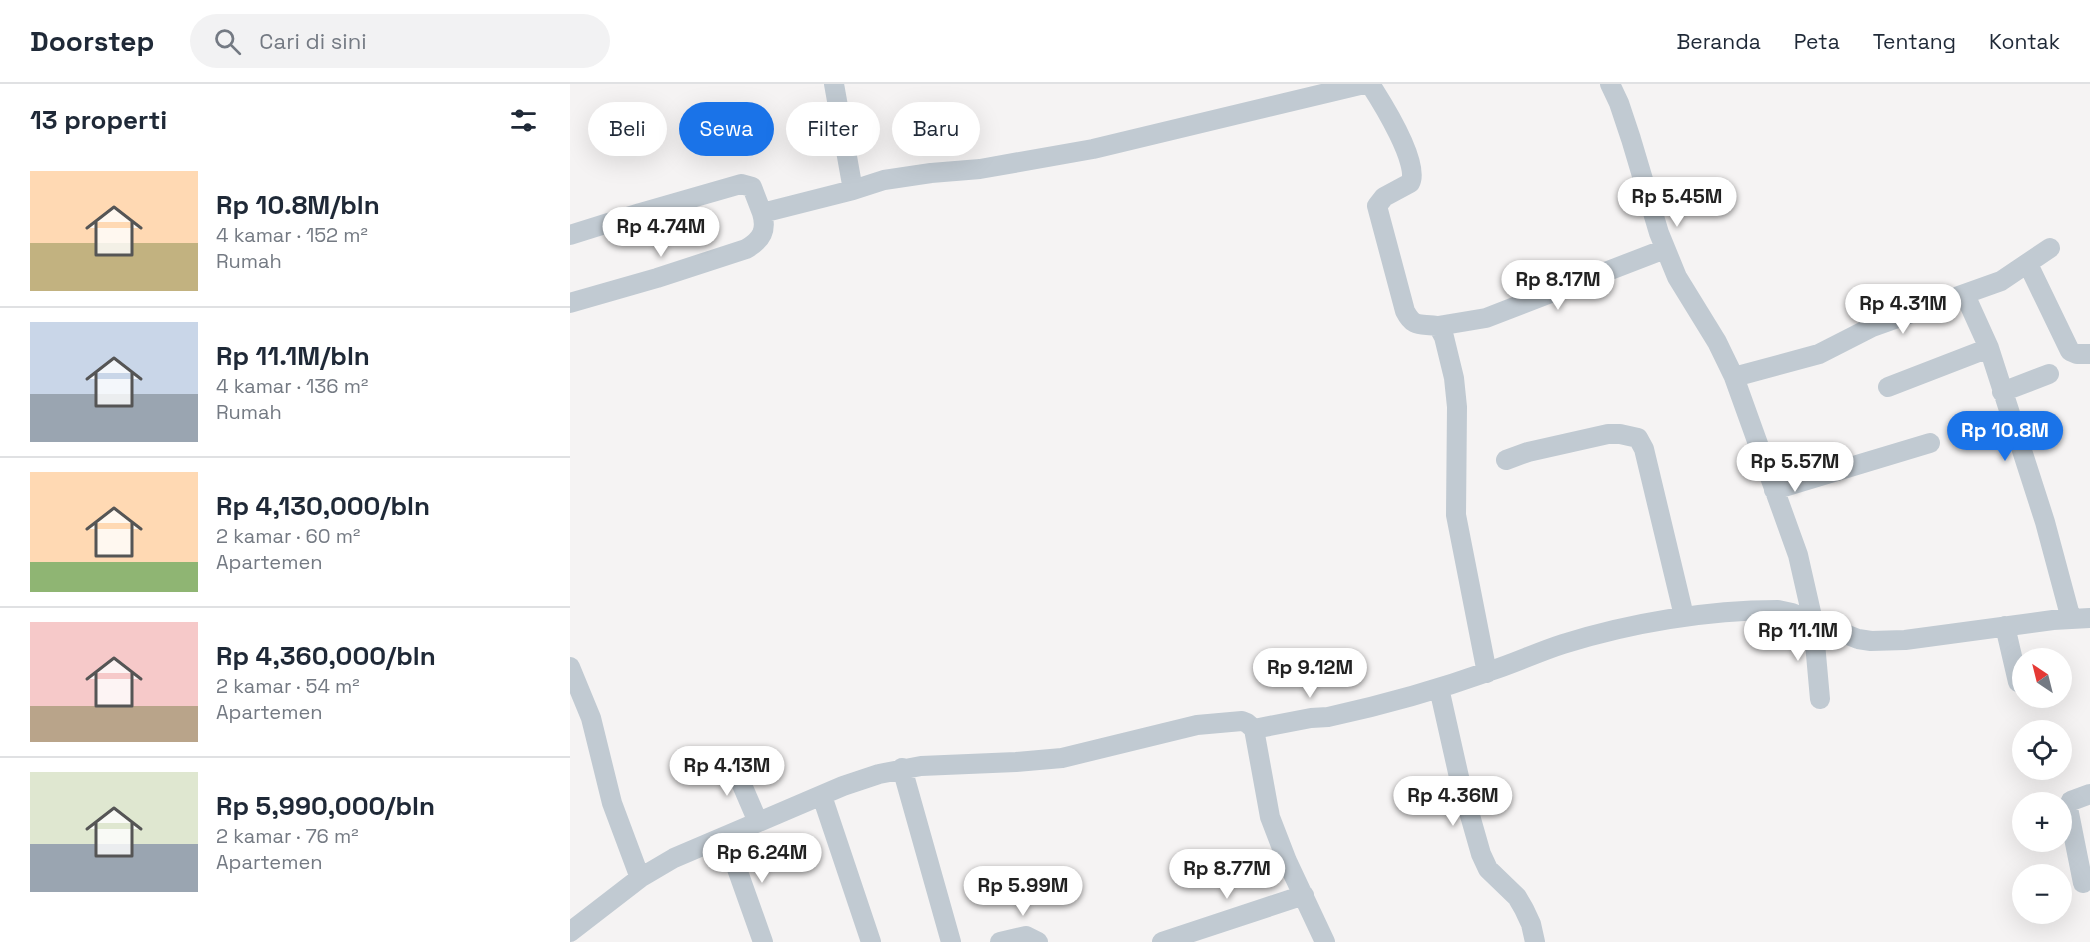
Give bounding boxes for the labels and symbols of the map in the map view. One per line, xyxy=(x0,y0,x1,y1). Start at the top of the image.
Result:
pin: Rp 5.45M xyxy=(1615,177,1739,228)
pin: Rp 4.74M xyxy=(599,207,723,258)
pin: Rp 8.17M xyxy=(1496,260,1620,311)
pin: Rp 4.31M xyxy=(1841,284,1965,335)
pin: Rp 10.8M xyxy=(1943,411,2067,462)
pin: Rp 5.57M xyxy=(1733,442,1857,493)
pin: Rp 11.1M xyxy=(1736,611,1860,662)
pin: Rp 9.12M xyxy=(1248,648,1372,699)
north arrow xyxy=(2012,648,2072,708)
pin: Rp 4.13M xyxy=(665,746,789,797)
pin: Rp 4.36M xyxy=(1391,776,1515,827)
pin: Rp 6.24M xyxy=(700,833,824,884)
pin: Rp 8.77M xyxy=(1165,849,1289,900)
pin: Rp 5.99M xyxy=(961,866,1085,917)

